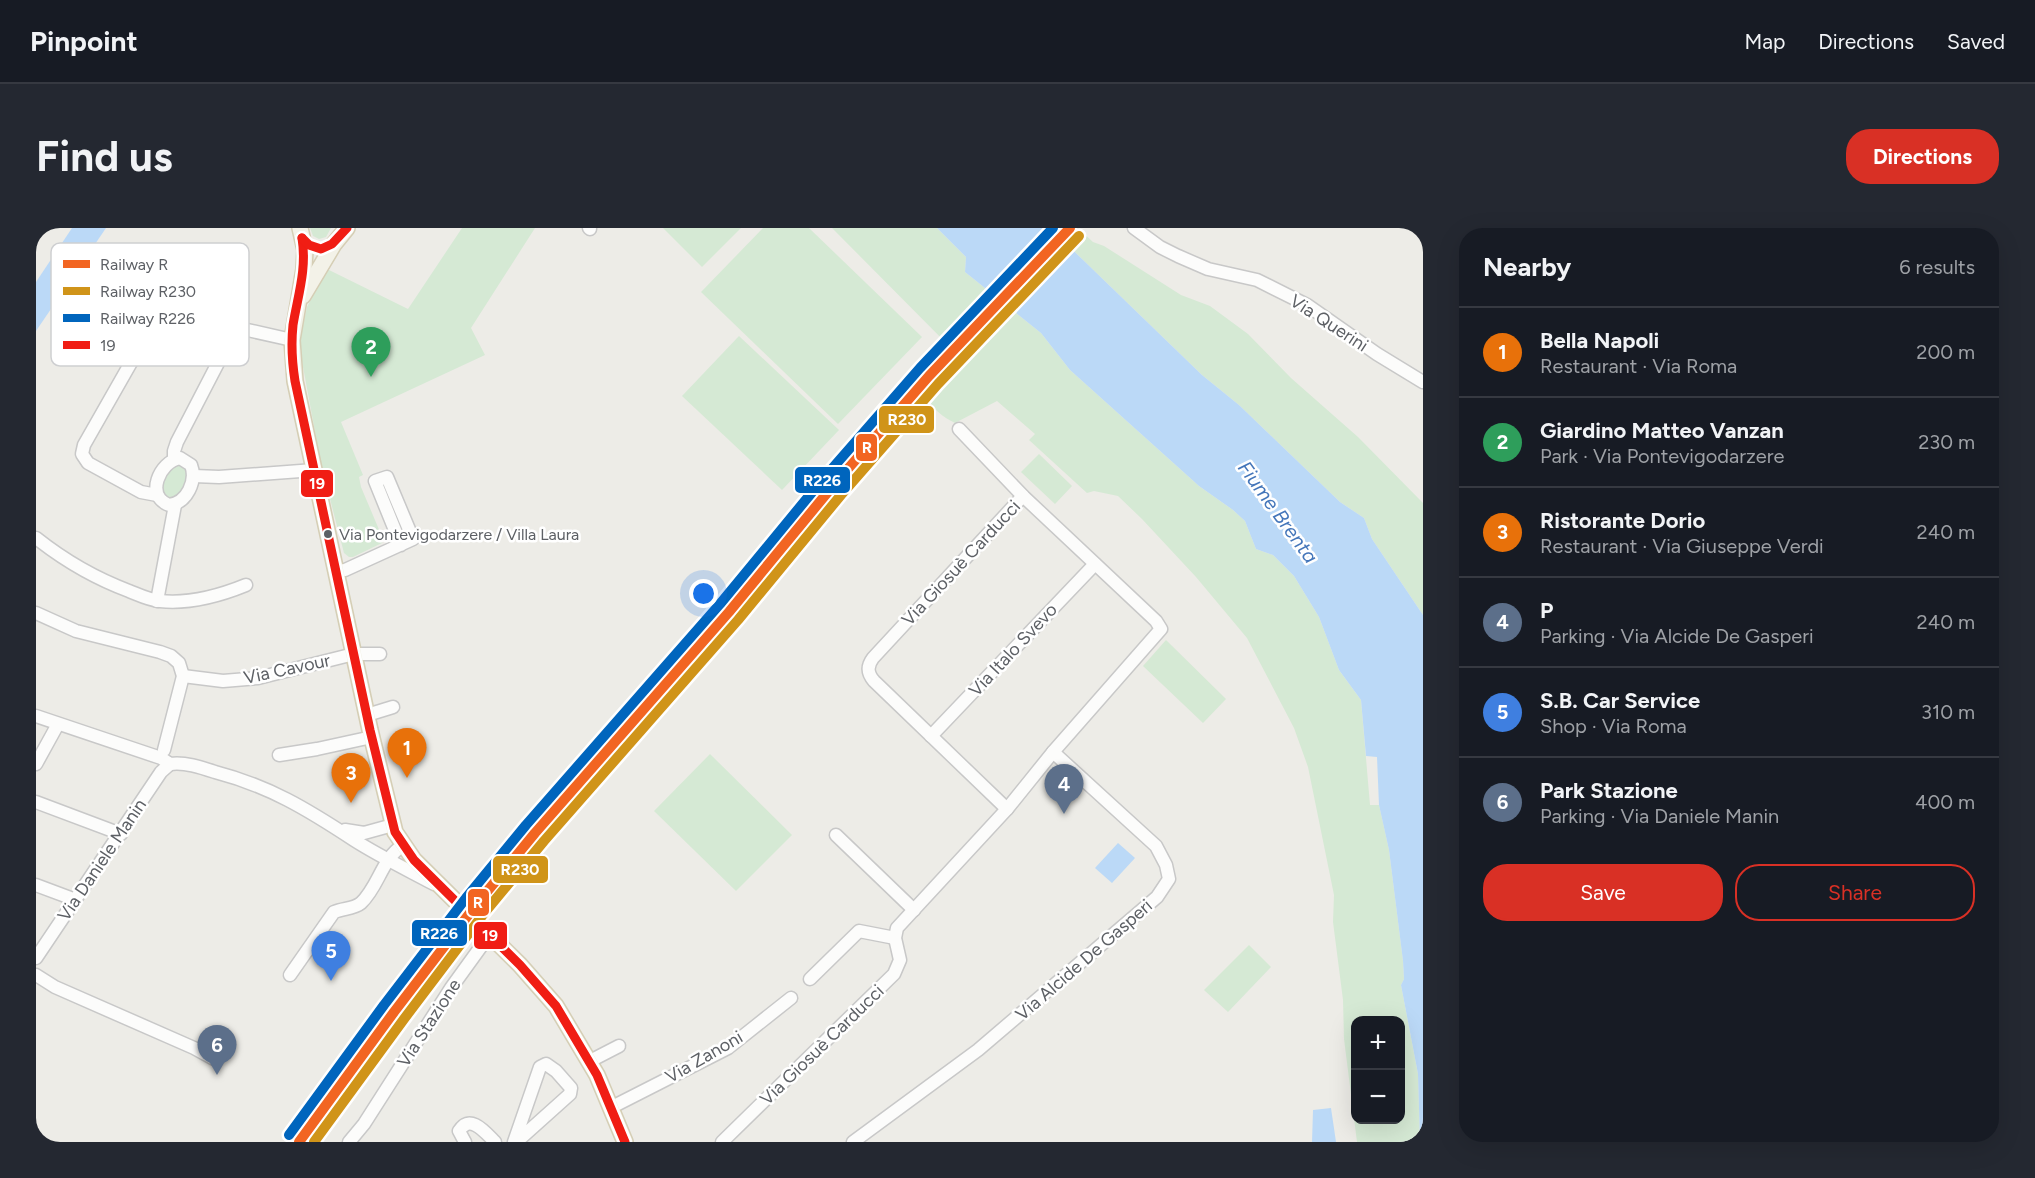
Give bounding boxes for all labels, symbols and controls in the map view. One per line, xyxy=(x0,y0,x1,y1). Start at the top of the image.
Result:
text: Pinpoint xyxy=(30,24,138,58)
text: Map xyxy=(1744,29,1785,54)
text: Directions xyxy=(1818,29,1914,54)
text: Saved xyxy=(1947,29,2005,54)
button: Directions xyxy=(1846,129,1999,184)
text: Find us xyxy=(36,131,173,182)
legend xyxy=(51,243,249,366)
text: Nearby xyxy=(1483,251,1571,283)
text: Railway R xyxy=(100,255,168,274)
text: 6 results xyxy=(1899,255,1975,279)
text: Railway R230 xyxy=(100,282,196,301)
street label: Via Querini xyxy=(1286,290,1372,356)
text: Railway R226 xyxy=(100,309,195,328)
text: Bella Napoli xyxy=(1540,327,1659,354)
pin: 2 xyxy=(352,328,390,377)
text: 19 xyxy=(100,336,116,355)
text: 1 xyxy=(1498,340,1507,364)
text: 200 m xyxy=(1916,340,1975,364)
text: Restaurant · Via Roma xyxy=(1540,354,1737,378)
line badge: R230 xyxy=(878,405,935,434)
text: R230 xyxy=(888,410,926,429)
text: Giardino Matteo Vanzan xyxy=(1540,417,1784,444)
text: 2 xyxy=(1497,430,1508,454)
text: 230 m xyxy=(1918,430,1975,454)
line badge: R xyxy=(855,433,878,462)
text: R xyxy=(862,438,872,457)
text: Park · Via Pontevigodarzere xyxy=(1540,444,1784,468)
water label: Fiume Brenta xyxy=(1233,456,1323,568)
line badge: R226 xyxy=(794,466,851,494)
line badge: 19 xyxy=(300,469,334,498)
text: R226 xyxy=(803,471,841,490)
text: 19 xyxy=(309,474,325,493)
street label: Via Giosuè Carducci xyxy=(897,496,1025,630)
text: Ristorante Dorio xyxy=(1540,507,1705,534)
text: 3 xyxy=(1497,520,1508,544)
text: 240 m xyxy=(1917,520,1975,544)
place label: Via Pontevigodarzere / Villa Laura xyxy=(339,525,579,544)
marker: Via Pontevigodarzere / Villa Laura xyxy=(322,528,334,540)
text: Restaurant · Via Giuseppe Verdi xyxy=(1540,534,1824,558)
your location xyxy=(689,579,718,608)
text: P xyxy=(1540,597,1553,624)
street label: Via Italo Svevo xyxy=(964,599,1062,701)
text: 4 xyxy=(1496,610,1509,634)
text: 240 m xyxy=(1917,610,1975,634)
text: Parking · Via Alcide De Gasperi xyxy=(1540,624,1814,648)
street label: Via Cavour xyxy=(242,649,332,689)
text: S.B. Car Service xyxy=(1540,687,1700,714)
text: 5 xyxy=(1497,700,1508,724)
text: 310 m xyxy=(1921,700,1975,724)
text: Shop · Via Roma xyxy=(1540,714,1687,738)
pin: 1 xyxy=(388,728,427,778)
pin: 3 xyxy=(332,754,370,803)
pin: 4 xyxy=(1044,764,1084,814)
text: Park Stazione xyxy=(1540,777,1678,804)
text: 6 xyxy=(1497,790,1508,814)
text: 400 m xyxy=(1915,790,1975,814)
street label: Via Daniele Manin xyxy=(53,795,151,925)
text: Parking · Via Daniele Manin xyxy=(1540,804,1779,828)
line badge: R230 xyxy=(492,855,549,884)
text: R230 xyxy=(501,860,539,879)
button: Save xyxy=(1483,864,1723,921)
button: Share xyxy=(1735,864,1975,921)
line badge: R xyxy=(467,888,490,917)
text: R xyxy=(473,893,483,912)
street label: Via Alcide De Gasperi xyxy=(1011,895,1157,1025)
line badge: R226 xyxy=(411,919,468,947)
line badge: 19 xyxy=(473,921,508,950)
text: R226 xyxy=(420,924,458,943)
text: 19 xyxy=(482,926,498,945)
pin: 5 xyxy=(312,932,350,981)
street label: Via Stazione xyxy=(392,975,466,1071)
street label: Via Giosuè Carducci xyxy=(755,980,889,1110)
map controls xyxy=(1351,1016,1405,1124)
button: + xyxy=(1351,1016,1405,1070)
pin: 6 xyxy=(198,1026,237,1075)
street label: Via Zanoni xyxy=(661,1026,747,1088)
button: − xyxy=(1351,1070,1405,1124)

